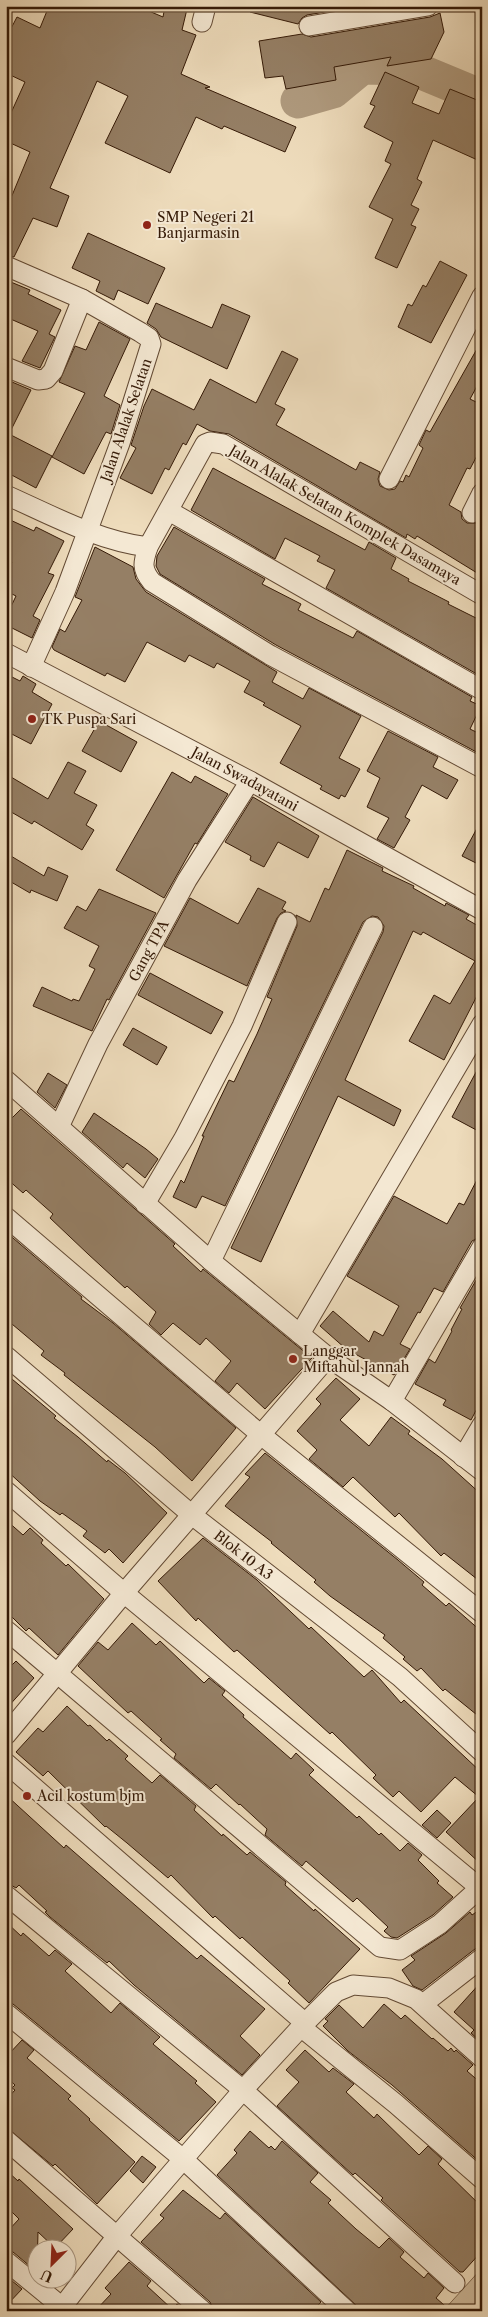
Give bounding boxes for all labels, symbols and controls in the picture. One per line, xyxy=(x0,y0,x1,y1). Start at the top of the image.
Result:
place label: SMP Negeri 21 Banjarmasin xyxy=(157,208,254,242)
marker: SMP Negeri 21 Banjarmasin xyxy=(141,219,153,231)
street label: Jalan Alalak Selatan xyxy=(96,356,156,486)
street label: Jalan Alalak Selatan Komplek Dasamaya xyxy=(224,440,465,589)
place label: TK Puspa Sari xyxy=(42,710,136,728)
marker: TK Puspa Sari xyxy=(26,713,38,725)
street label: Jalan Swadayatani xyxy=(187,742,301,815)
street label: Gang TPA xyxy=(125,916,173,985)
place label: Langgar Miftahul Jannah xyxy=(303,1342,410,1376)
marker: Langgar Miftahul Jannah xyxy=(287,1353,299,1365)
street label: Blok 10 A3 xyxy=(210,1526,277,1584)
place label: Acil kostum bjm xyxy=(36,1787,145,1805)
marker: Acil kostum bjm xyxy=(21,1790,33,1802)
north arrow xyxy=(28,2240,78,2290)
text: U xyxy=(37,2265,56,2286)

